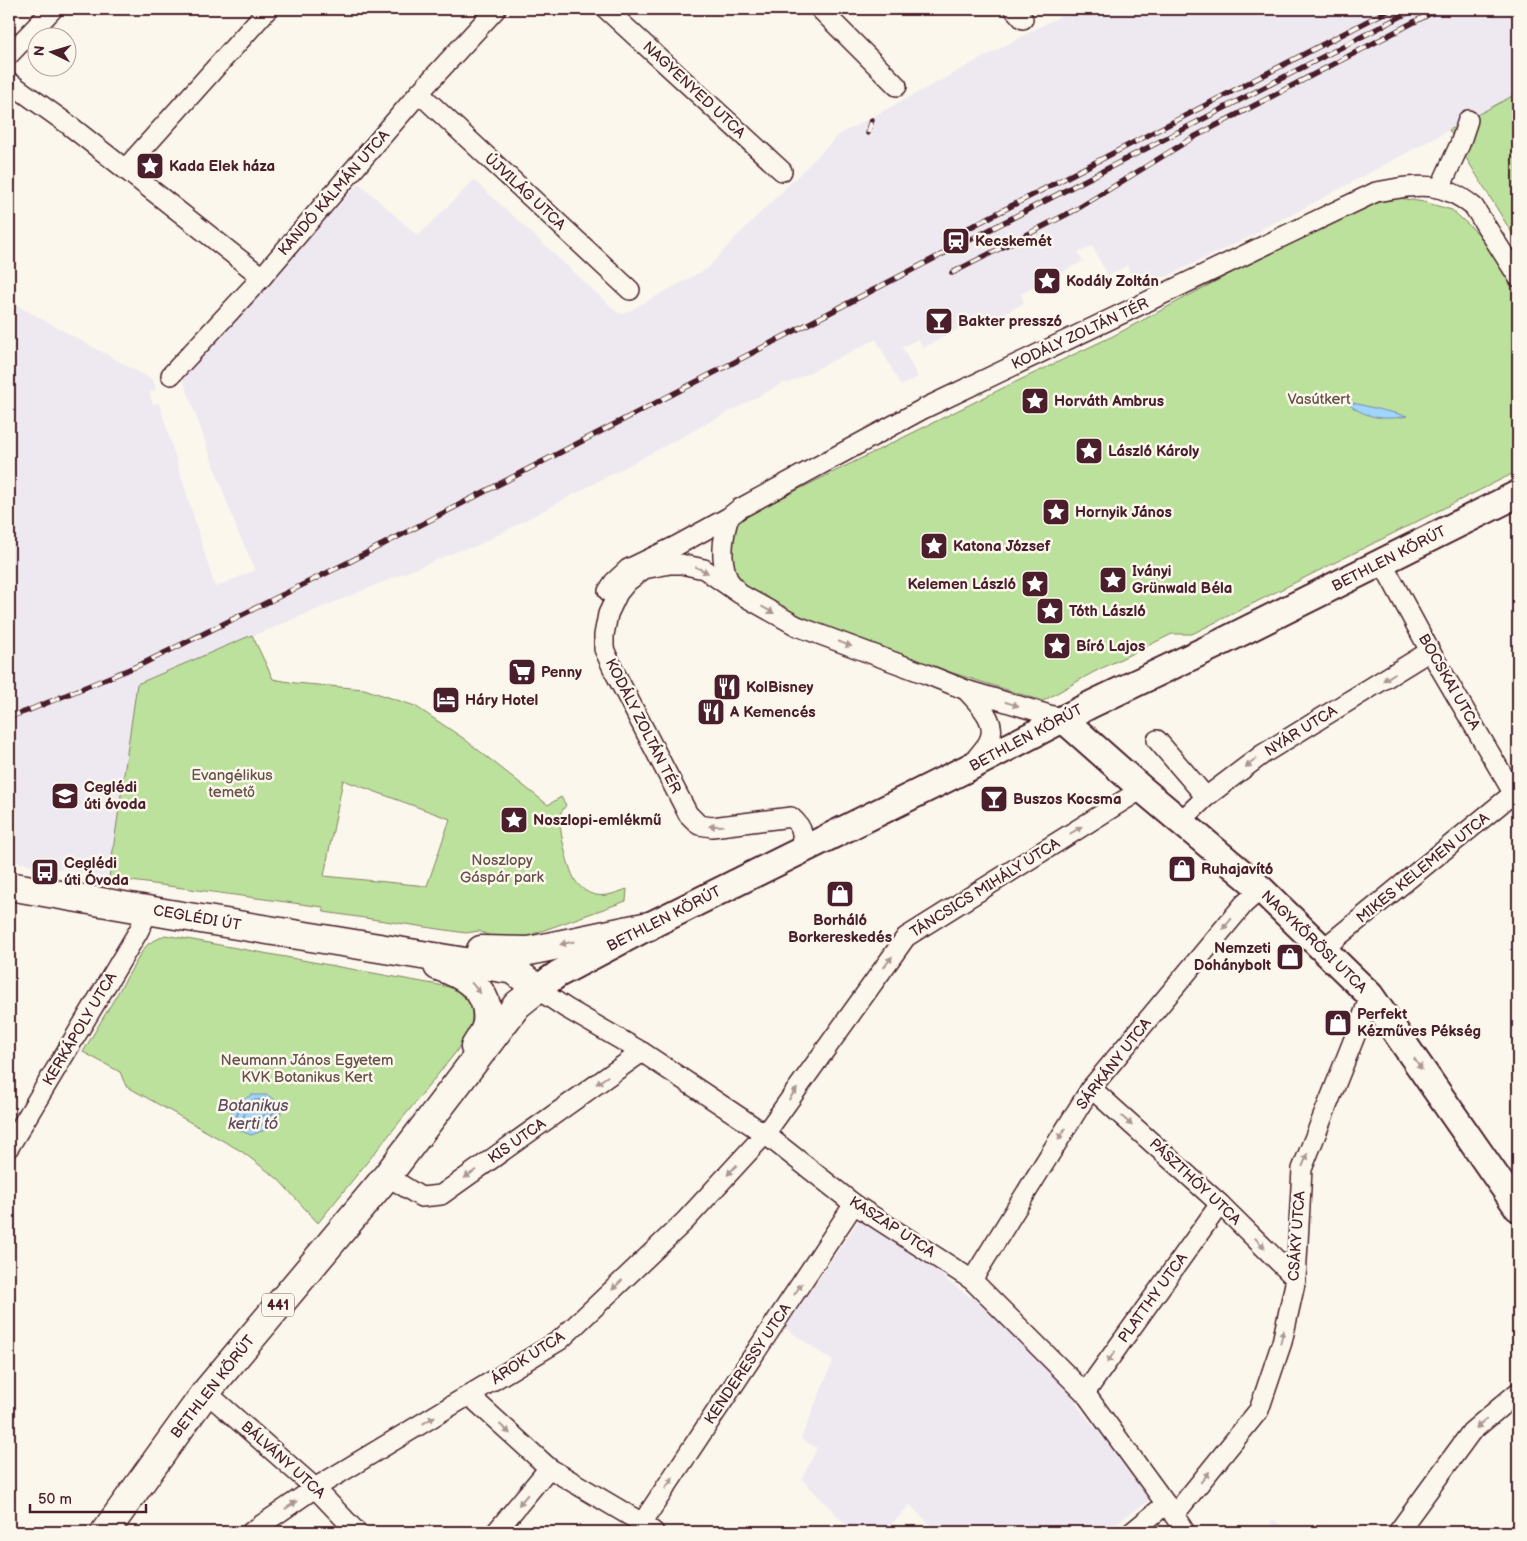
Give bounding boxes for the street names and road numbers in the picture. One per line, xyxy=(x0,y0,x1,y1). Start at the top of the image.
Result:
street label: NAGYENYED UTCA xyxy=(639,37,750,143)
street label: KANDÓ KÁLMÁN UTCA xyxy=(274,126,394,260)
street label: ÚJVILÁG UTCA xyxy=(480,150,570,235)
street label: KODÁLY ZOLTÁN TÉR xyxy=(1008,294,1152,374)
street label: BETHLEN KÖRÚT xyxy=(1329,522,1449,596)
street label: BOCSKAI UTCA xyxy=(1414,631,1485,734)
street label: KODÁLY ZOLTÁN TÉR xyxy=(601,655,685,797)
street label: BETHLEN KÖRÚT xyxy=(966,700,1086,776)
street label: NYÁR UTCA xyxy=(1261,701,1341,761)
street label: MIKES KELEMEN UTCA xyxy=(1353,808,1494,927)
street label: TÁNCSICS MIHÁLY UTCA xyxy=(907,834,1064,942)
street label: BETHLEN KÖRÚT xyxy=(604,882,724,956)
street label: NAGYKŐRÖSI UTCA xyxy=(1257,887,1372,998)
street label: CEGLÉDI ÚT xyxy=(152,901,242,935)
street label: KERKÁPOLY UTCA xyxy=(39,968,122,1089)
street label: SÁRKÁNY UTCA xyxy=(1072,1014,1156,1114)
street label: KIS UTCA xyxy=(484,1114,550,1168)
street label: PÁSZTHÓY UTCA xyxy=(1145,1135,1245,1230)
street label: CSÁKY UTCA xyxy=(1284,1189,1310,1282)
street label: KASZAP UTCA xyxy=(845,1192,939,1262)
street label: PLATTHY UTCA xyxy=(1114,1249,1192,1347)
road number: 441 xyxy=(262,1294,294,1316)
street label: KENDERESSY UTCA xyxy=(700,1299,796,1428)
street label: ÁROK UTCA xyxy=(488,1327,569,1389)
street label: BETHLEN KÖRÚT xyxy=(167,1332,259,1442)
street label: BÁLVÁNY UTCA xyxy=(237,1417,330,1503)

